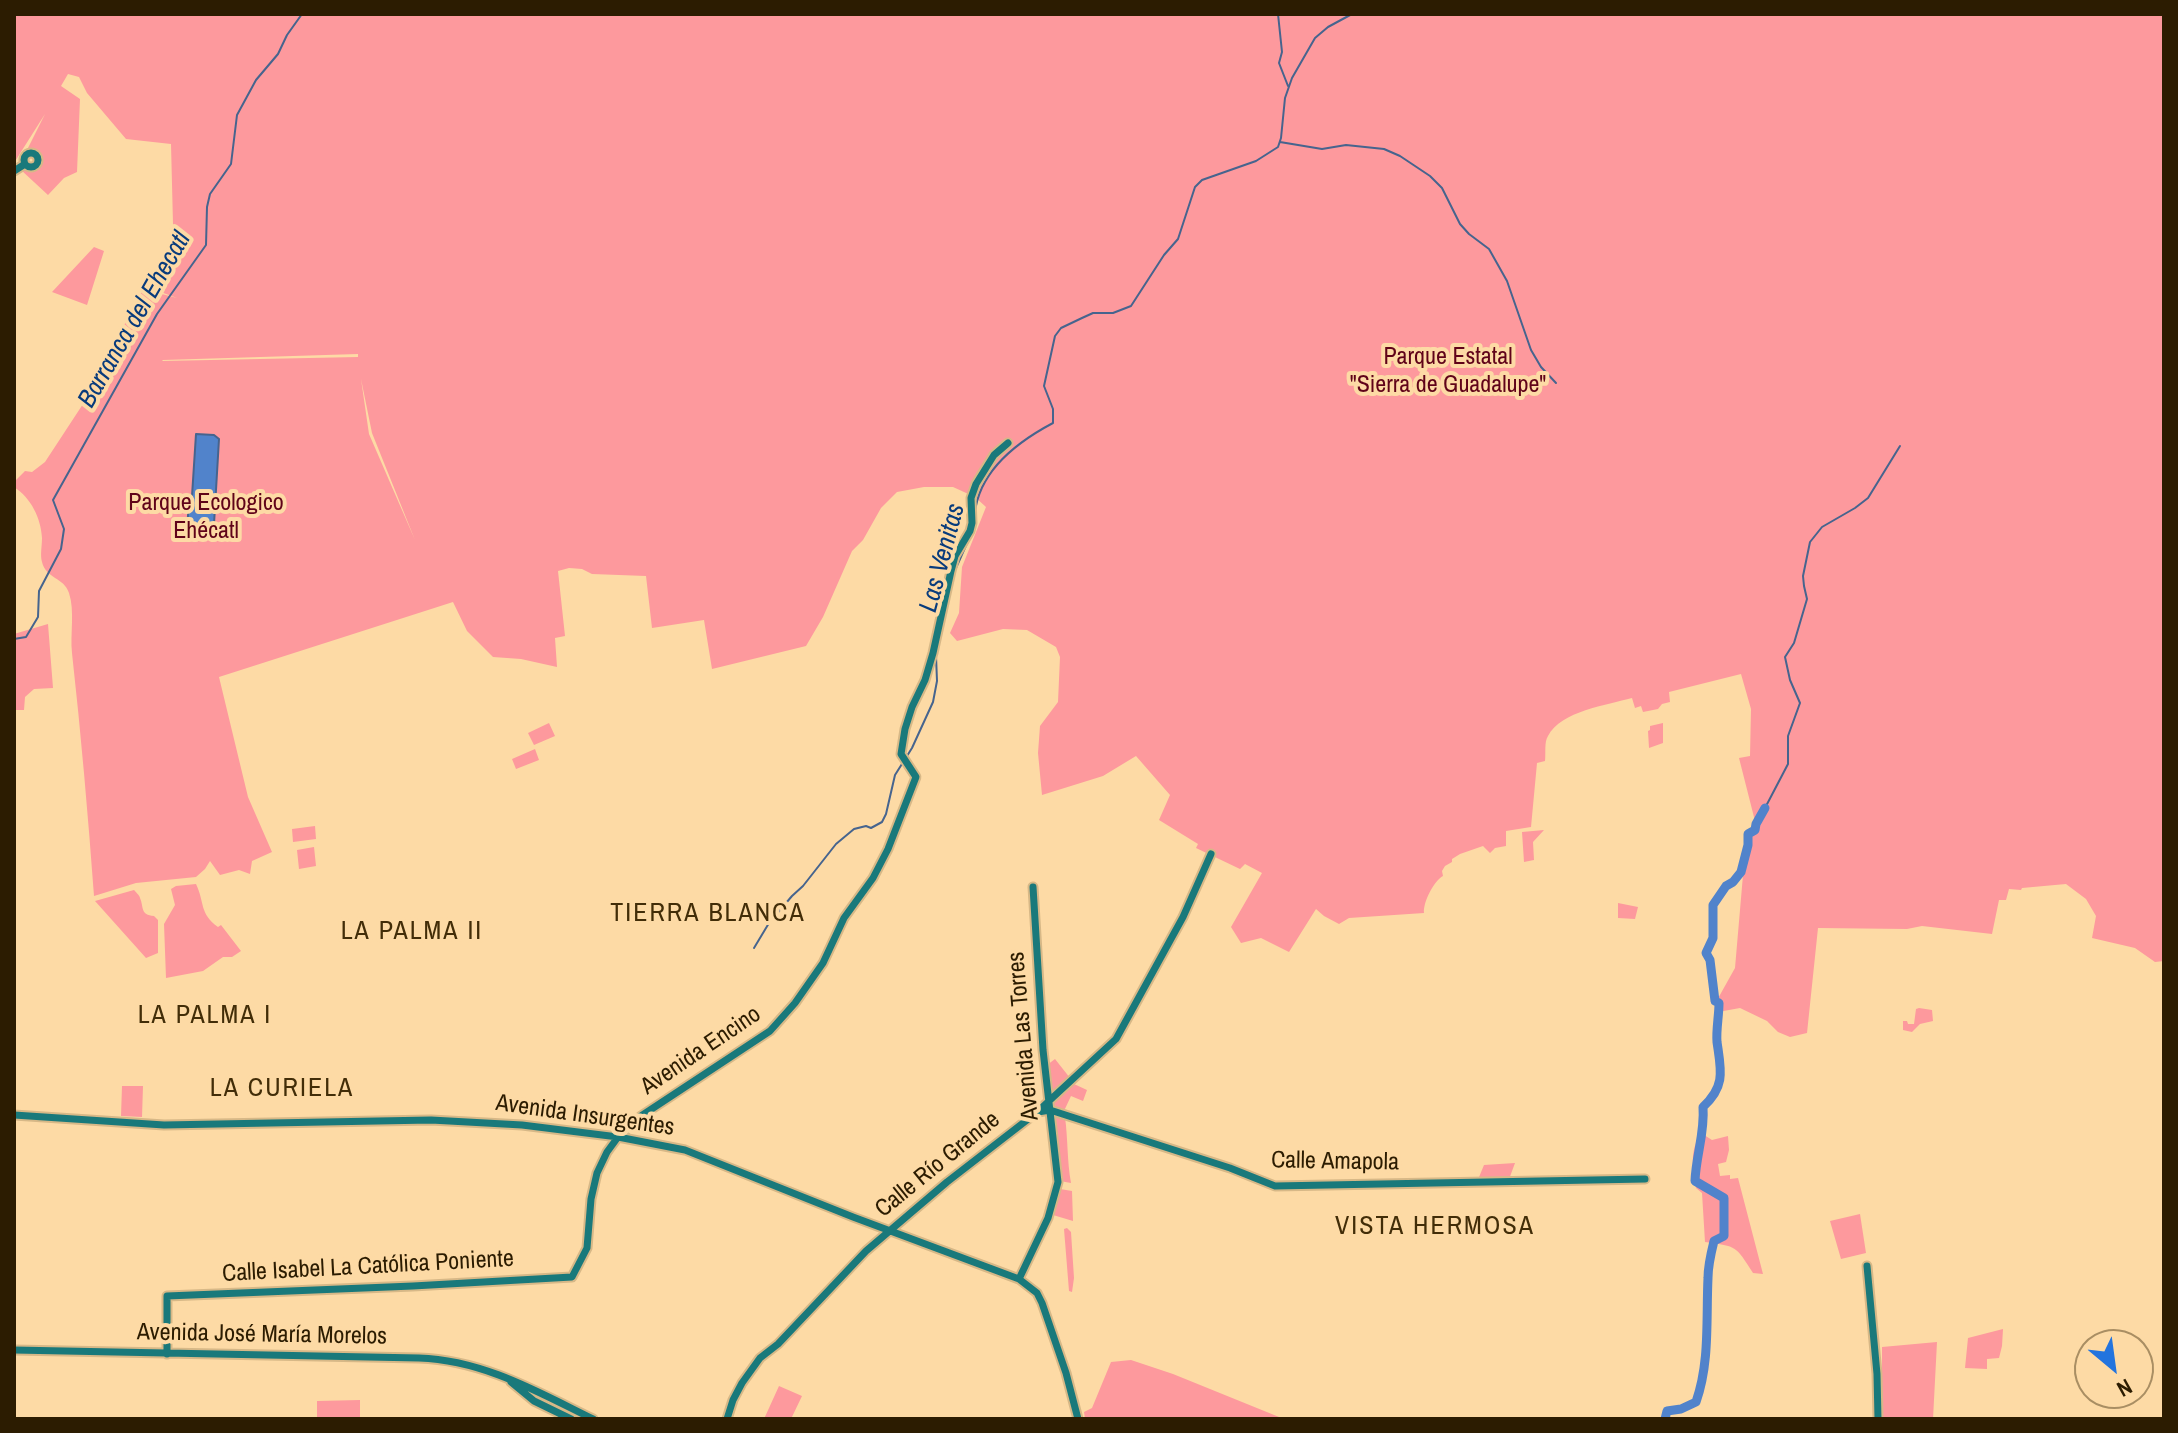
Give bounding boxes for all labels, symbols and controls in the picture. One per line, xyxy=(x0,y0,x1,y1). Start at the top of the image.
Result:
water label: Barranca del Ehecatl xyxy=(72,227,198,413)
park label: Parque Estatal "Sierra de Guadalupe" xyxy=(1350,344,1546,400)
park label: Parque Ecologico Ehécatl xyxy=(128,490,284,546)
water label: Las Venitas xyxy=(914,500,972,616)
district label: TIERRA BLANCA xyxy=(610,898,806,930)
district label: LA PALMA II xyxy=(341,916,483,948)
street label: Avenida Las Torres xyxy=(1002,950,1046,1122)
district label: LA PALMA I xyxy=(138,1000,272,1032)
street label: Avenida Encino xyxy=(635,1000,767,1102)
district label: LA CURIELA xyxy=(210,1073,354,1105)
street label: Avenida Insurgentes xyxy=(494,1089,676,1143)
street label: Calle Río Grande xyxy=(870,1106,1006,1224)
street label: Calle Amapola xyxy=(1271,1146,1399,1178)
district label: VISTA HERMOSA xyxy=(1335,1211,1535,1243)
street label: Calle Isabel La Católica Poniente xyxy=(221,1245,515,1289)
street label: Avenida José María Morelos xyxy=(137,1318,387,1352)
north arrow xyxy=(2074,1329,2154,1409)
text: N xyxy=(2112,1372,2138,1405)

